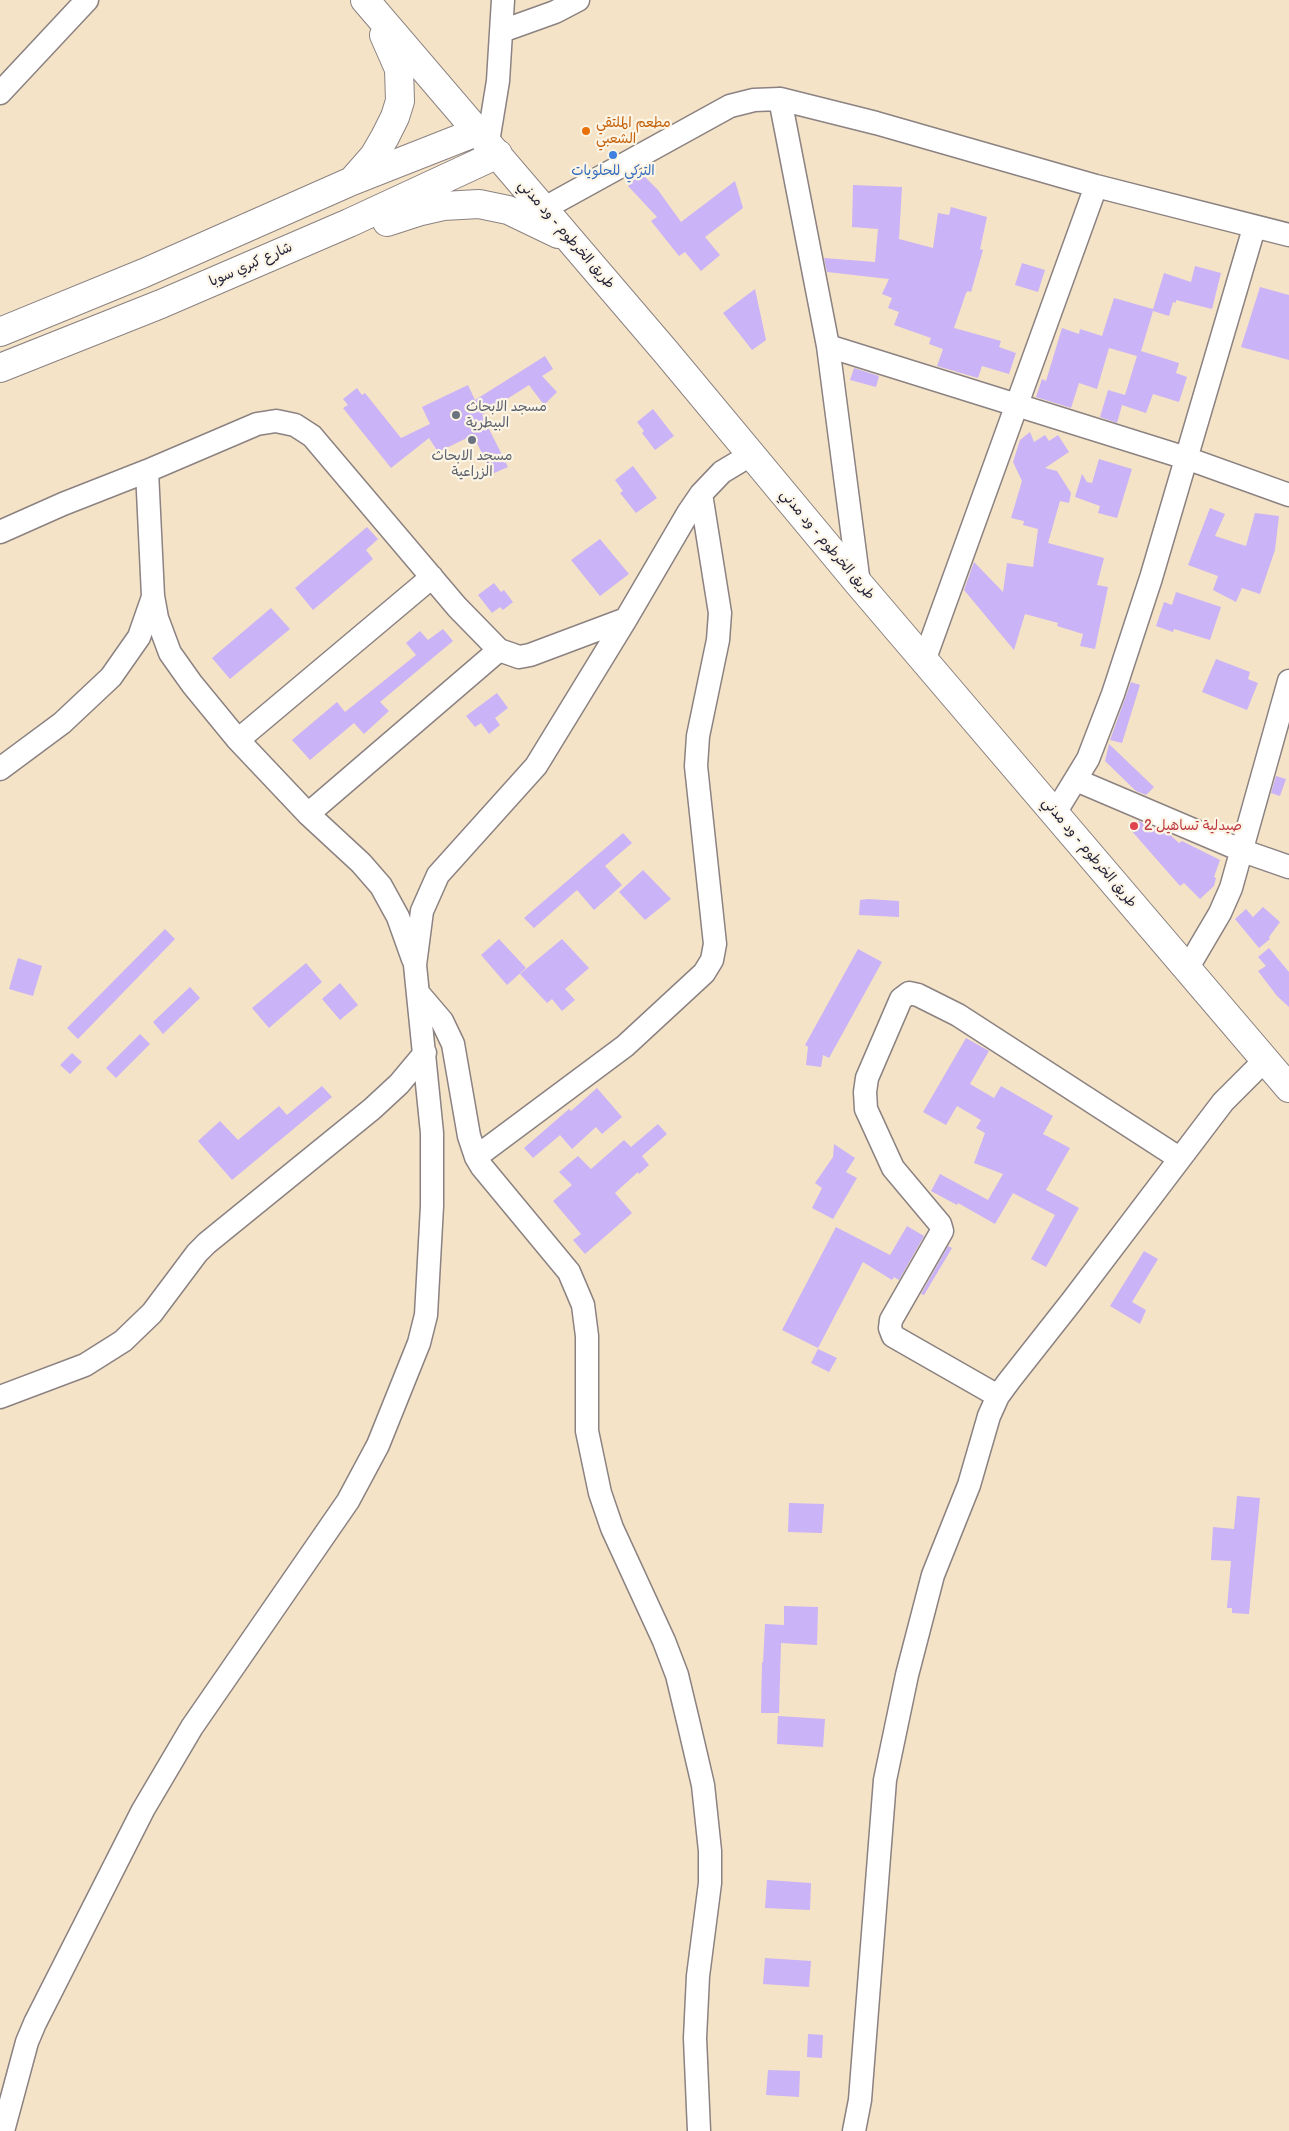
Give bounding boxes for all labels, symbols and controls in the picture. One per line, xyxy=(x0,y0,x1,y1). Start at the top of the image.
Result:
place label: مطعم الملتقي الشعبي xyxy=(596,115,671,148)
marker: مطعم الملتقي الشعبي xyxy=(580,125,592,137)
marker: التركي للحلويات xyxy=(607,149,619,161)
place label: التركي للحلويات xyxy=(571,163,655,179)
street label: طريق الخرطوم - ود مدني xyxy=(514,177,618,293)
street label: شارع كبري سوبا xyxy=(207,239,295,291)
place label: مسجد الابحاث البيطرية xyxy=(466,399,547,432)
marker: مسجد الابحاث البيطرية xyxy=(450,409,462,421)
marker: مسجد الابحاث الزراعية xyxy=(466,434,478,446)
place label: مسجد الابحاث الزراعية xyxy=(432,448,512,481)
street label: طريق الخرطوم - ود مدني xyxy=(776,487,878,603)
street label: طريق الخرطوم - ود مدني xyxy=(1038,795,1140,911)
place label: صيدلية تساهيل 2 xyxy=(1144,818,1242,834)
marker: صيدلية تساهيل 2 xyxy=(1128,820,1140,832)

